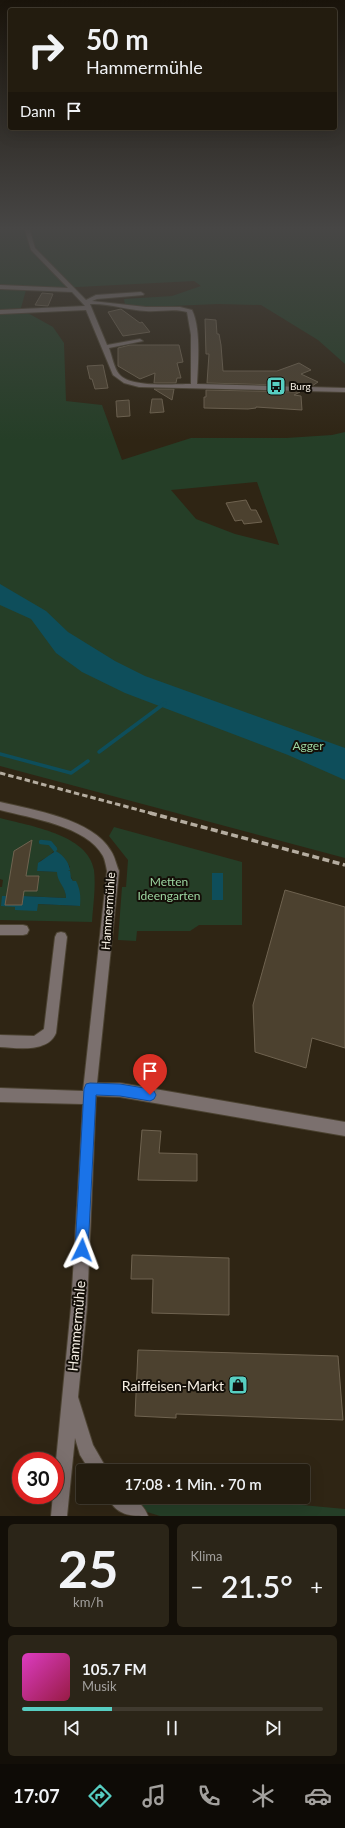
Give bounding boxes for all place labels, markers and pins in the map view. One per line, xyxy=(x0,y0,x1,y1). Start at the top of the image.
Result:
bus stop icon: Burg xyxy=(265,375,287,397)
place label: Burg xyxy=(290,380,311,392)
pin xyxy=(133,1054,167,1095)
shop icon: Raiffeisen-Markt xyxy=(227,1374,249,1396)
place label: Raiffeisen-Markt xyxy=(122,1377,224,1394)

